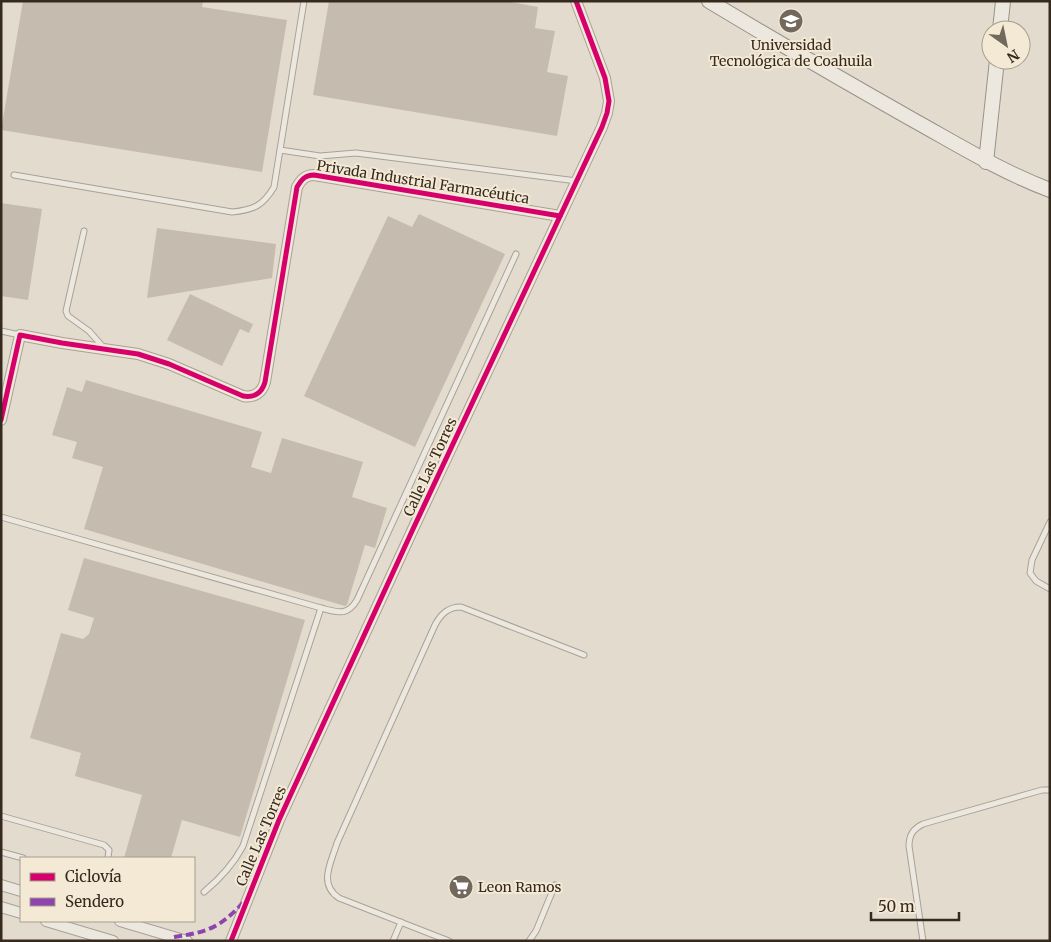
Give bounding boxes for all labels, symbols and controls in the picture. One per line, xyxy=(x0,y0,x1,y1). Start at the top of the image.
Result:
school or university icon: Universidad Tecnológica de Coahuila xyxy=(778,8,804,34)
north arrow xyxy=(981,20,1031,70)
place label: Universidad Tecnológica de Coahuila xyxy=(710,36,873,70)
text: N xyxy=(1004,45,1023,66)
street label: Privada Industrial Farmacéutica xyxy=(315,156,531,208)
street label: Calle Las Torres xyxy=(399,415,461,519)
street label: Calle Las Torres xyxy=(232,783,290,889)
legend xyxy=(20,857,195,922)
text: Ciclovía xyxy=(65,867,122,886)
supermarket icon: Leon Ramos xyxy=(448,874,474,900)
place label: Leon Ramos xyxy=(478,878,561,896)
scale bar xyxy=(871,890,958,922)
text: Sendero xyxy=(65,892,124,911)
text: 50 m xyxy=(878,897,915,916)

